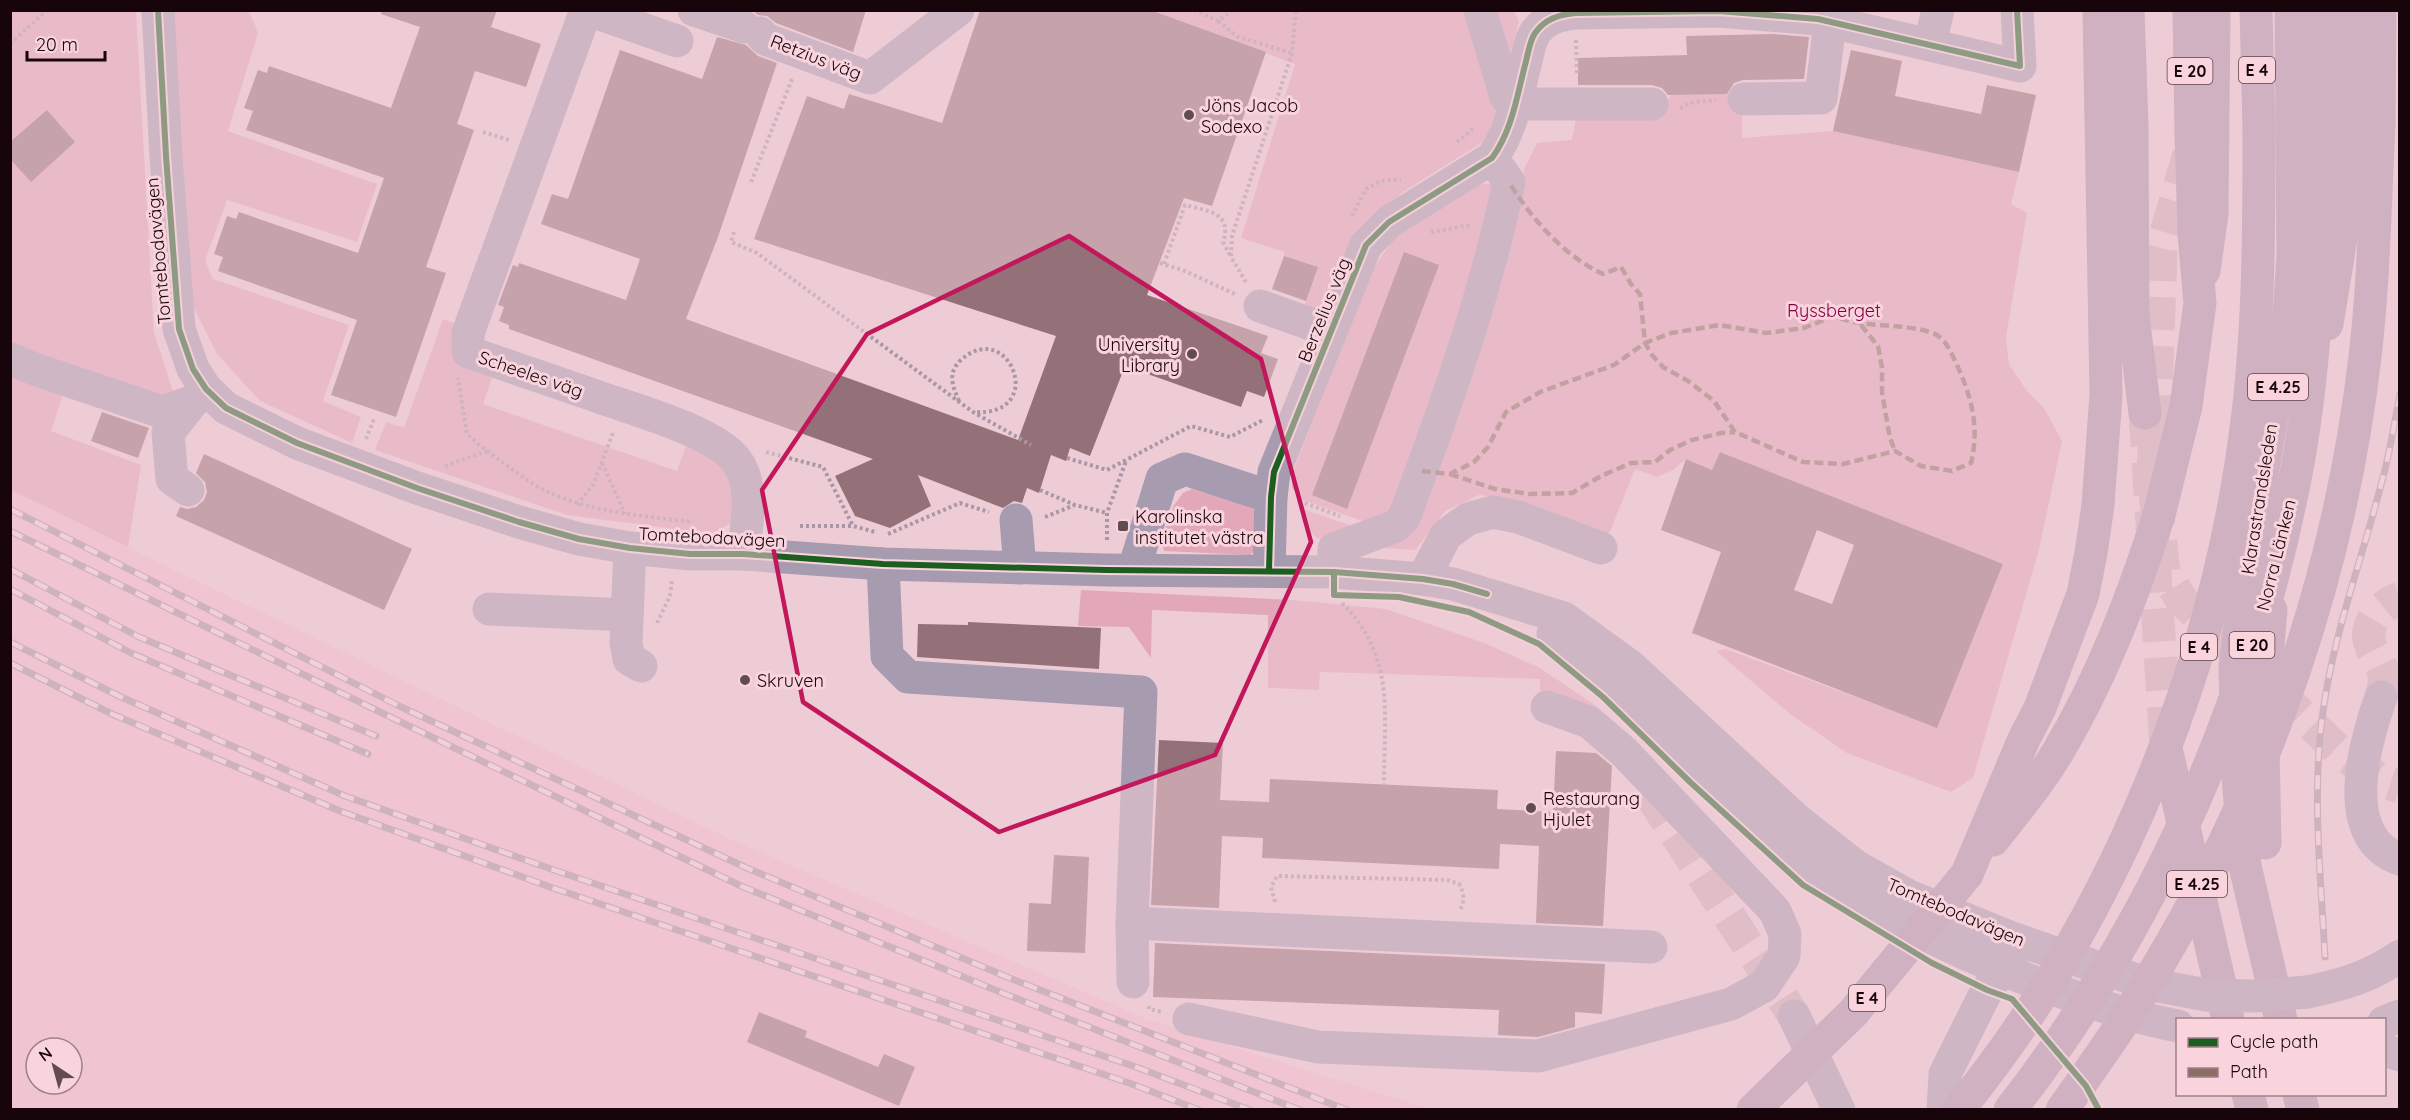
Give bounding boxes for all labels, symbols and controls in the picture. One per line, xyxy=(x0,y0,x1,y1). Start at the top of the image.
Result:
scale bar xyxy=(27,24,105,62)
street label: Retzius väg xyxy=(767,29,865,85)
text: 20 m xyxy=(36,33,78,56)
road number: E 4 xyxy=(2239,57,2275,83)
road number: E 20 xyxy=(2168,58,2212,84)
place label: Jöns Jacob Sodexo xyxy=(1201,94,1298,138)
marker: Jöns Jacob Sodexo xyxy=(1182,108,1196,122)
street label: Tomtebodavägen xyxy=(140,177,176,325)
street label: Berzelius väg xyxy=(1293,254,1355,366)
park label: Ryssberget xyxy=(1787,299,1881,322)
place label: University Library xyxy=(1098,333,1180,377)
street label: Scheeles väg xyxy=(476,345,586,403)
marker: University Library xyxy=(1185,347,1199,361)
road number: E 4.25 xyxy=(2248,374,2308,400)
street label: Klarastrandsleden xyxy=(2236,422,2282,576)
street label: Norra Länken xyxy=(2251,497,2301,613)
place label: Karolinska institutet västra xyxy=(1135,505,1264,549)
marker: Karolinska institutet västra xyxy=(1116,519,1130,533)
street label: Tomtebodavägen xyxy=(638,522,786,552)
road number: E 20 xyxy=(2230,632,2274,658)
road number: E 4 xyxy=(2181,634,2217,660)
place label: Skruven xyxy=(757,669,824,692)
marker: Skruven xyxy=(738,673,752,687)
place label: Restaurang Hjulet xyxy=(1543,787,1640,831)
marker: Restaurang Hjulet xyxy=(1524,801,1538,815)
road number: E 4.25 xyxy=(2167,871,2227,897)
street label: Tomtebodavägen xyxy=(1884,873,2028,951)
road number: E 4 xyxy=(1849,985,1885,1011)
legend xyxy=(2176,1018,2386,1096)
text: Cycle path xyxy=(2230,1030,2318,1053)
north arrow xyxy=(24,1036,84,1096)
text: N xyxy=(35,1042,56,1065)
text: Path xyxy=(2230,1060,2268,1083)

